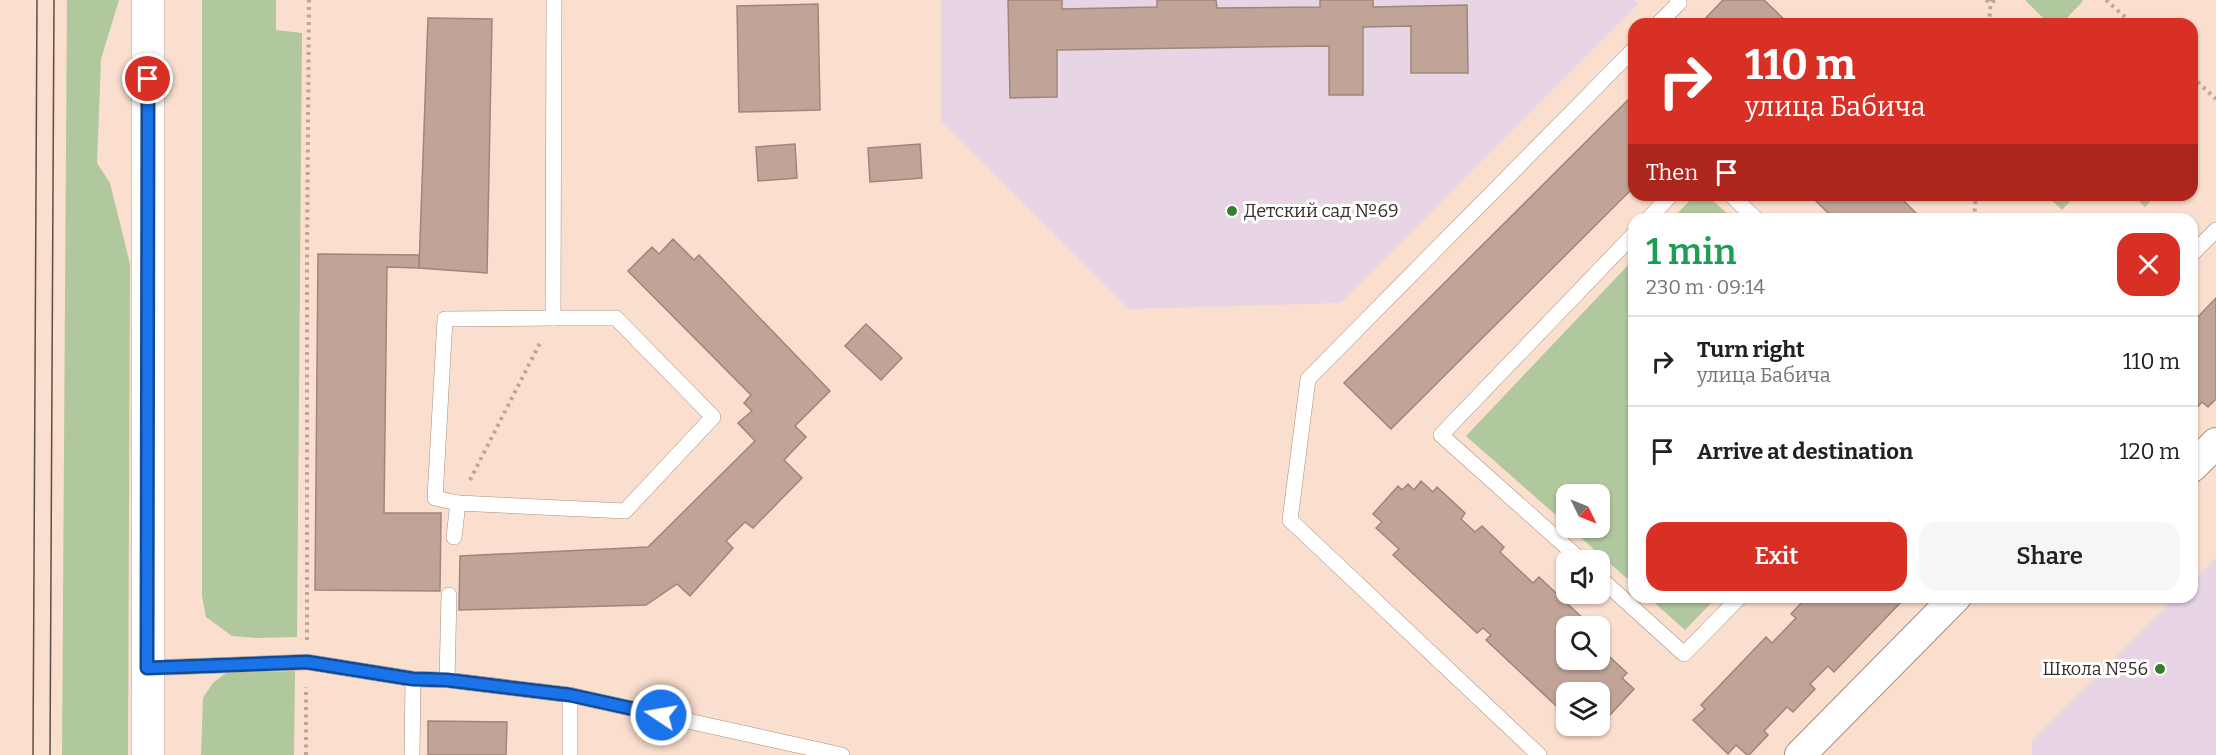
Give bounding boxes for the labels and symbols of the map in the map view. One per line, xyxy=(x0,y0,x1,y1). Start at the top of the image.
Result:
pin xyxy=(122,53,173,104)
place label: Детский сад №69 xyxy=(1244,200,1399,222)
marker: Детский сад №69 xyxy=(1225,204,1239,218)
north arrow xyxy=(1556,484,1610,538)
place label: Школа №56 xyxy=(2042,658,2148,680)
marker: Школа №56 xyxy=(2153,662,2167,676)
position arrow xyxy=(629,683,693,747)

